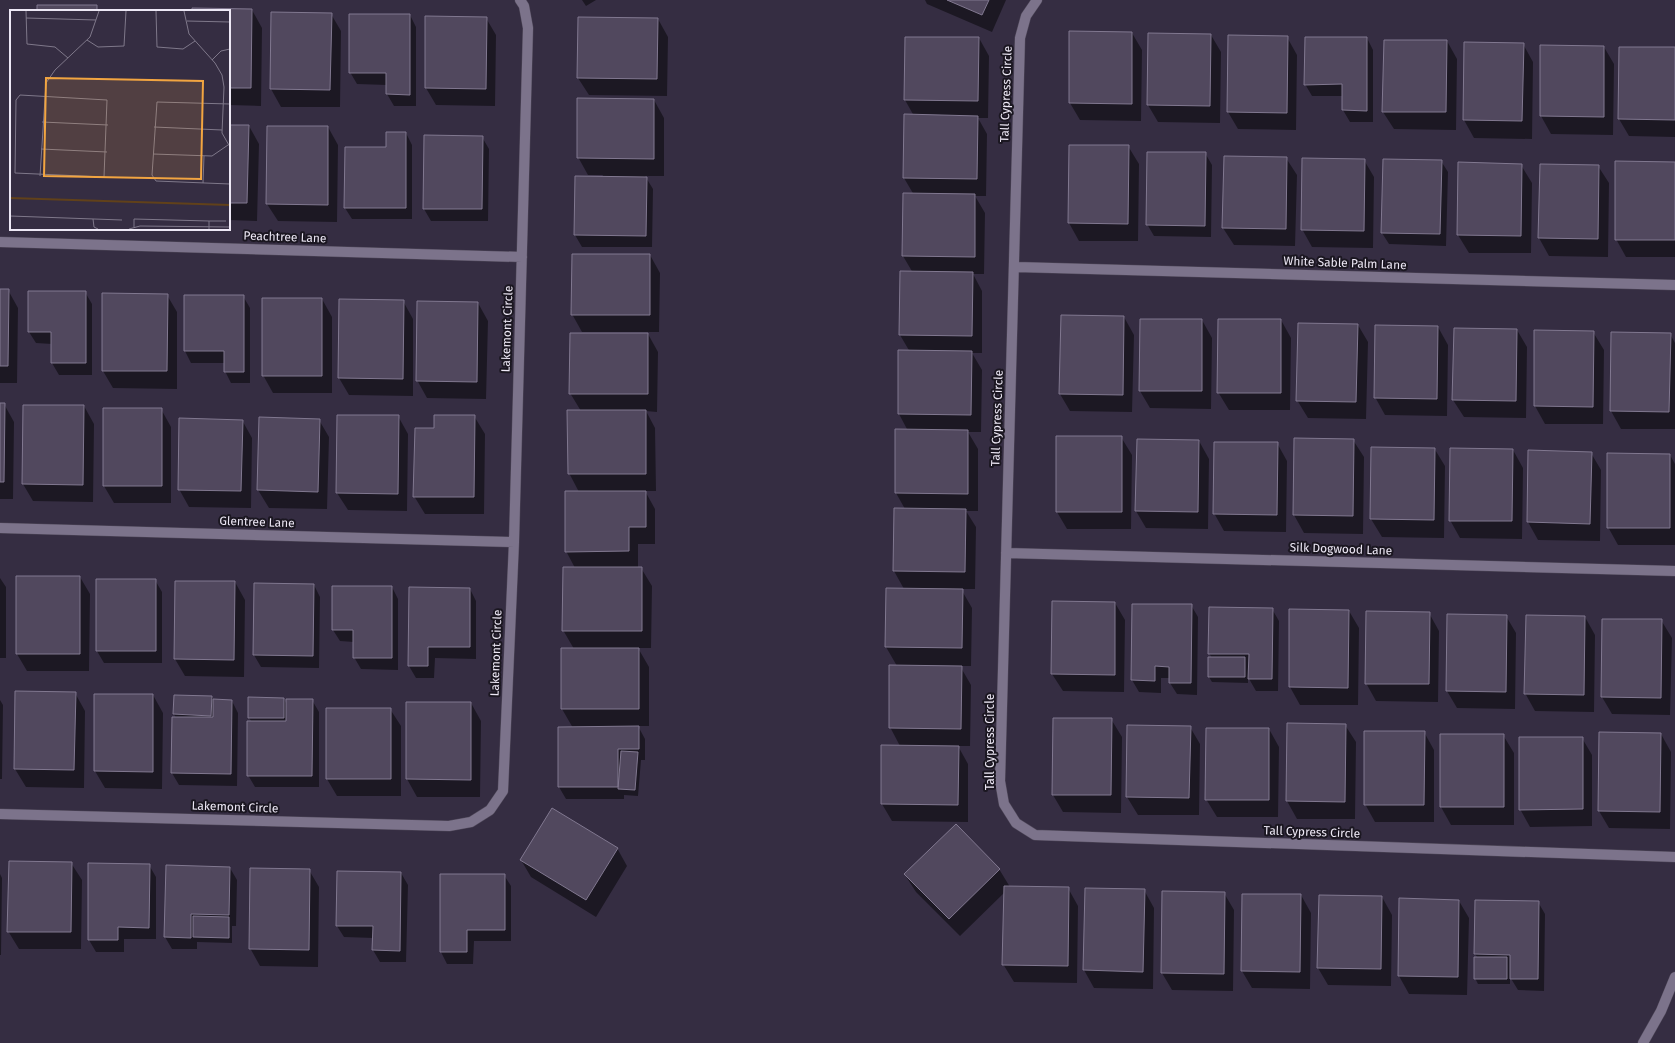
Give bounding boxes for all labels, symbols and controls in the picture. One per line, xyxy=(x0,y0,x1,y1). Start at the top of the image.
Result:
inset map xyxy=(10,10,230,230)
street label: Tall Cypress Circle xyxy=(997,45,1015,143)
street label: Peachtree Lane xyxy=(243,229,327,245)
street label: White Sable Palm Lane xyxy=(1283,254,1407,272)
street label: Lakemont Circle xyxy=(498,285,516,373)
street label: Tall Cypress Circle xyxy=(988,369,1006,467)
street label: Glentree Lane xyxy=(219,514,295,530)
street label: Silk Dogwood Lane xyxy=(1289,540,1393,558)
street label: Lakemont Circle xyxy=(487,609,505,697)
street label: Tall Cypress Circle xyxy=(983,694,997,790)
street label: Lakemont Circle xyxy=(191,798,279,816)
street label: Tall Cypress Circle xyxy=(1263,823,1361,841)

